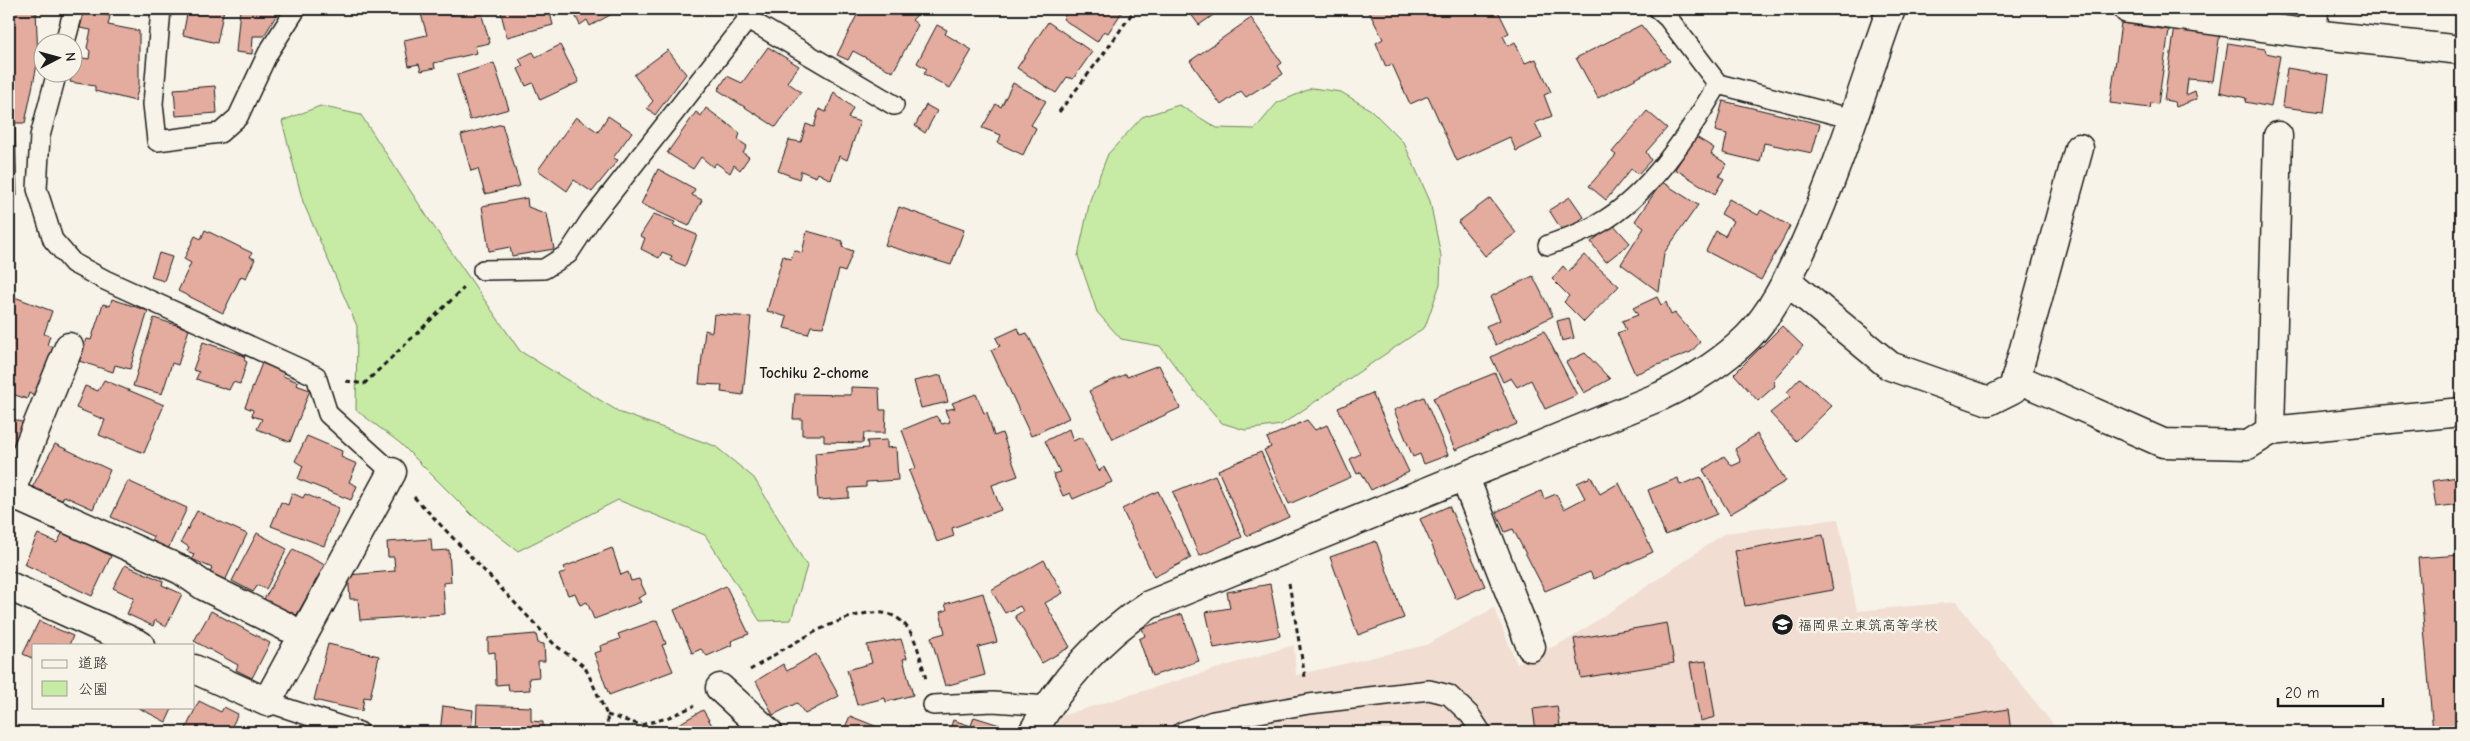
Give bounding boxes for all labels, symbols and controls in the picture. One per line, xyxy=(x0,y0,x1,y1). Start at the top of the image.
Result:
north arrow xyxy=(32,32,82,82)
text: N xyxy=(62,51,79,62)
district label: Tochiku 2-chome xyxy=(759,364,869,382)
school or university icon: 福岡県立東筑高等学校 xyxy=(1770,613,1794,637)
place label: 福岡県立東筑高等学校 xyxy=(1798,617,1938,634)
legend xyxy=(32,644,195,708)
text: 道路 xyxy=(78,654,108,672)
scale bar xyxy=(2278,676,2382,708)
text: 公園 xyxy=(78,680,108,698)
text: 20 m xyxy=(2285,684,2319,702)

